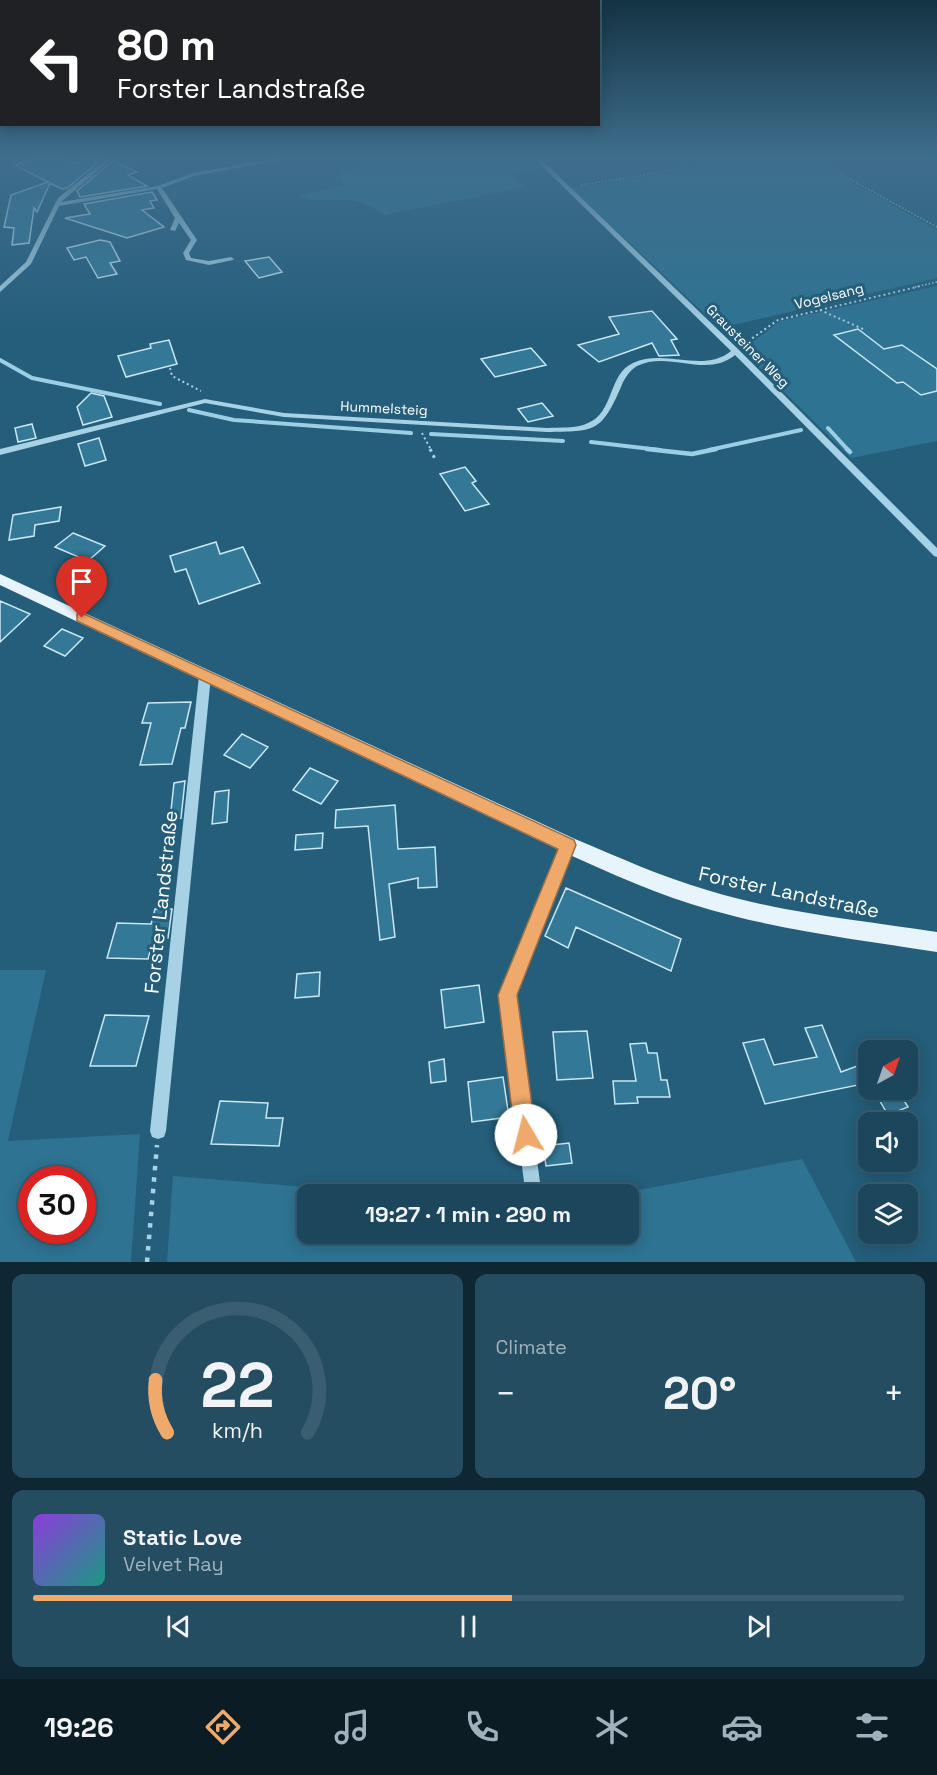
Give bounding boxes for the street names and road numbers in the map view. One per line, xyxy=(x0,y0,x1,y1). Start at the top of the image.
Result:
street label: Vogelsang xyxy=(793,279,865,313)
street label: Grausteiner Weg xyxy=(702,300,794,392)
street label: Hummelsteig xyxy=(340,397,428,419)
street label: Forster Landstraße xyxy=(138,809,184,995)
street label: Forster Landstraße xyxy=(696,860,882,924)

